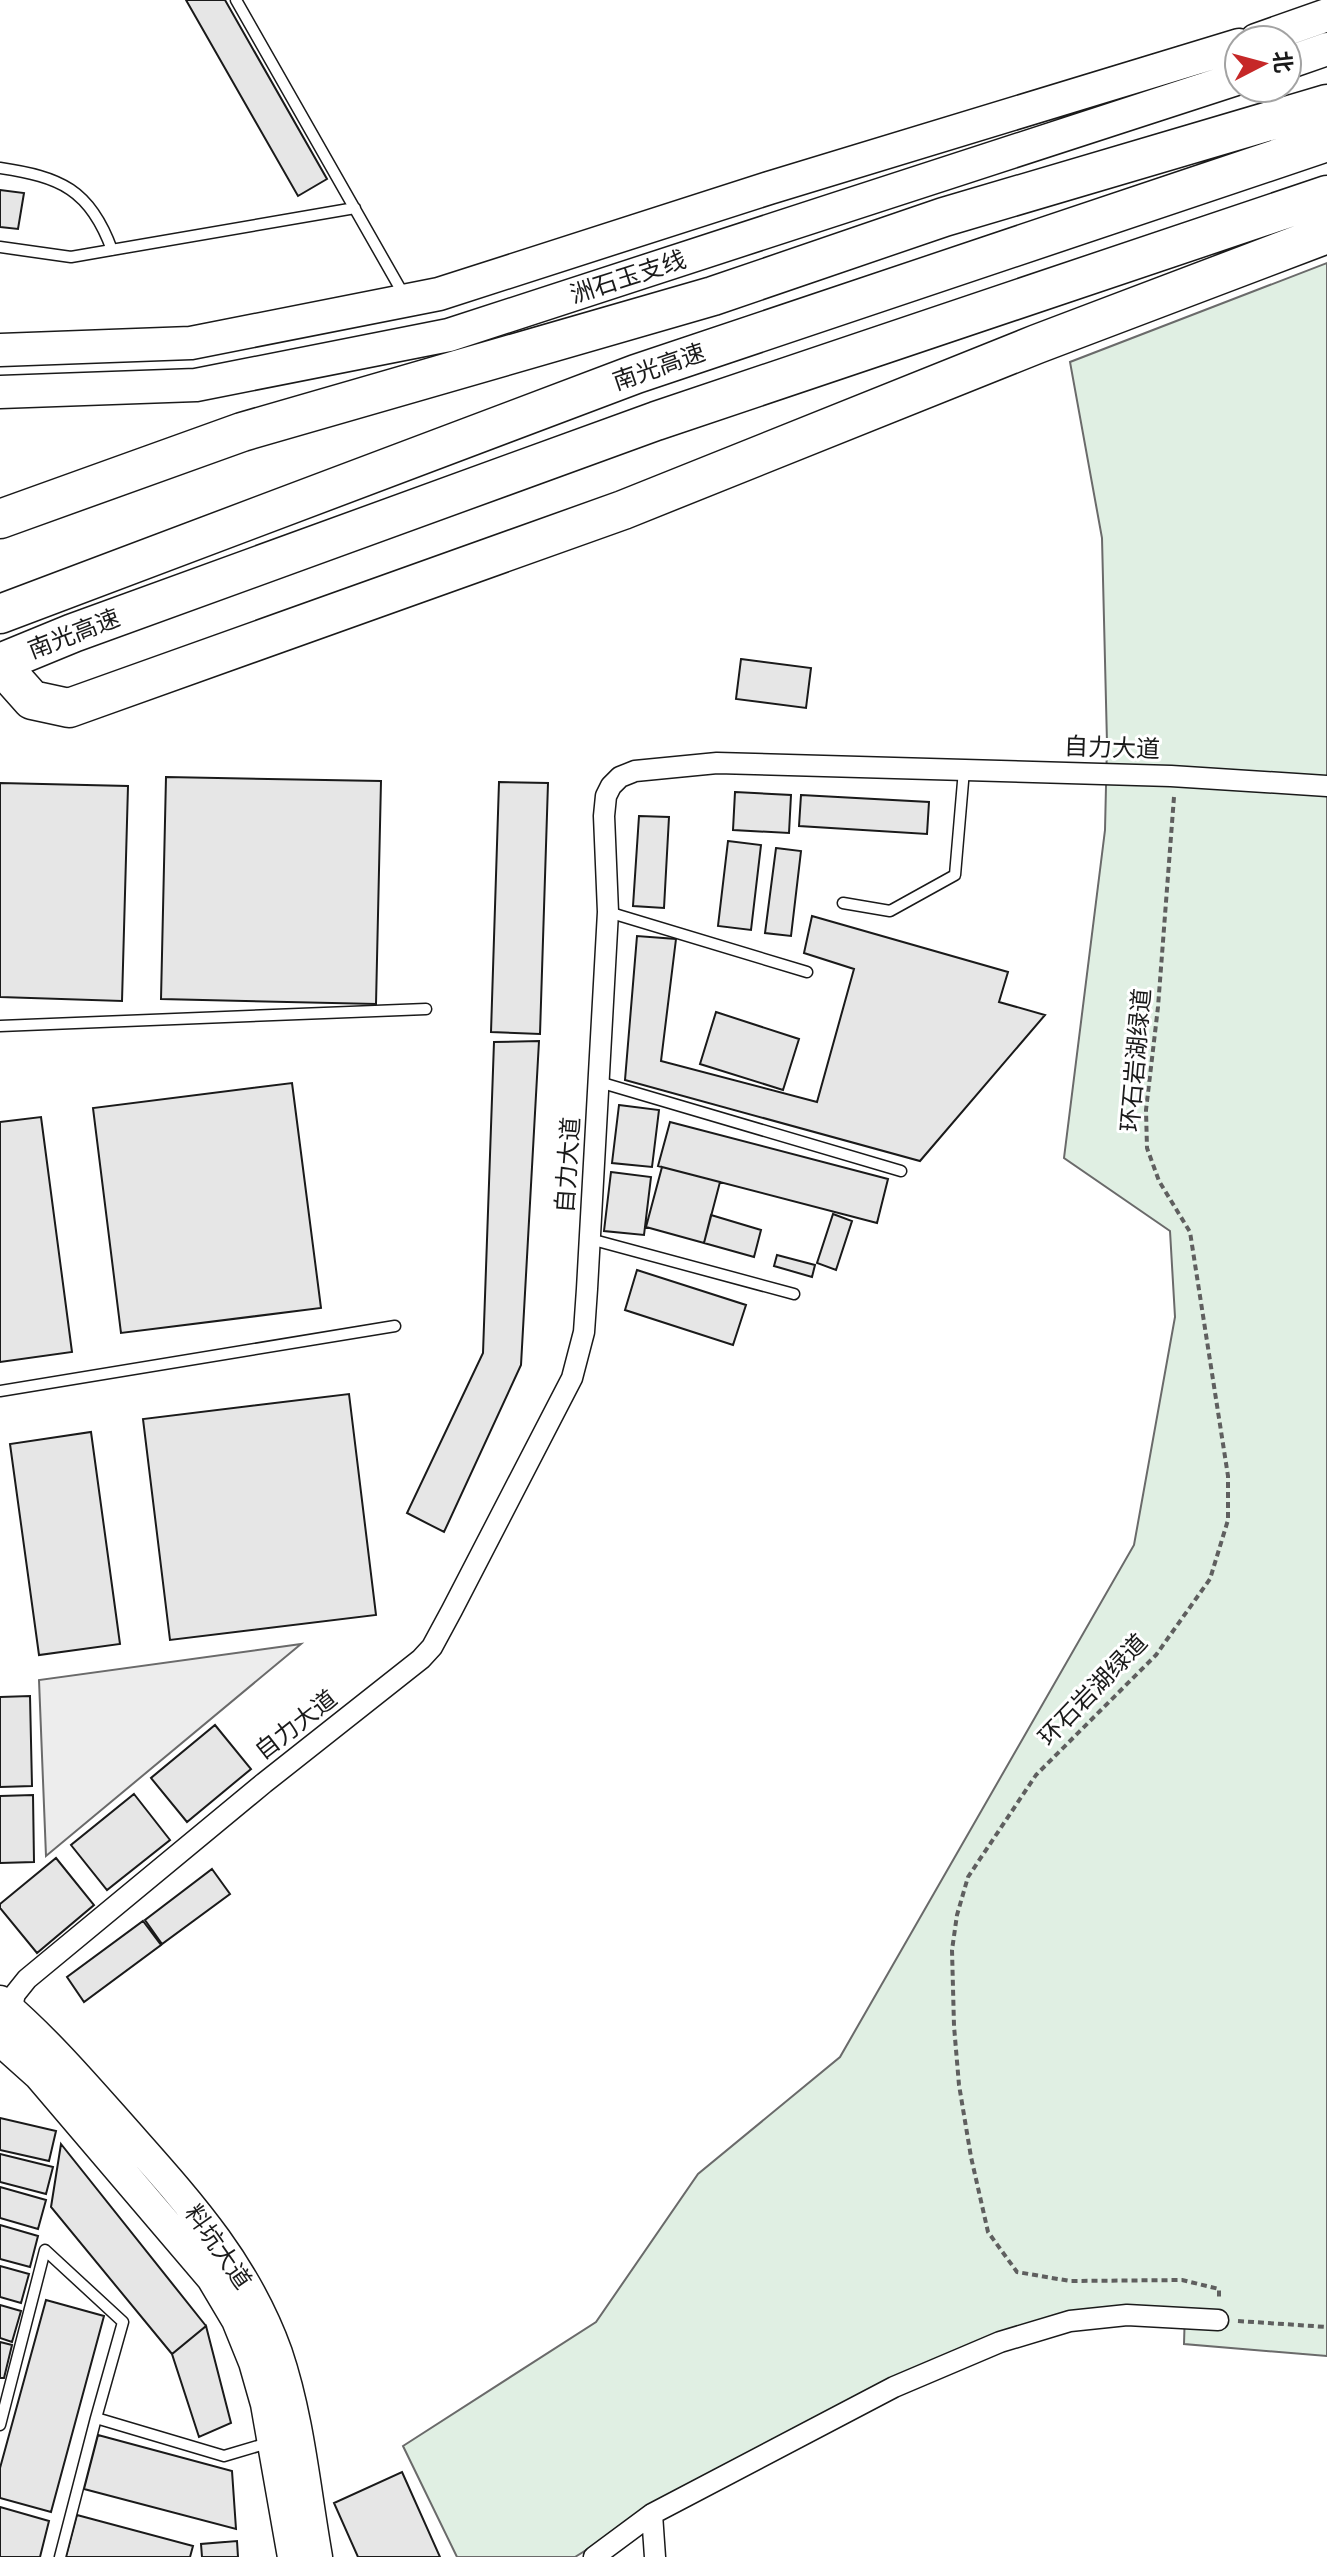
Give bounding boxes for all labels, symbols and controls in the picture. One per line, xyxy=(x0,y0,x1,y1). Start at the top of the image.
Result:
north arrow xyxy=(1223,24,1303,104)
text: 北 xyxy=(1270,49,1298,74)
street label: 洲石玉支线 xyxy=(566,243,689,308)
street label: 南光高速 xyxy=(608,336,709,395)
street label: 南光高速 xyxy=(23,602,123,663)
street label: 自力大道 xyxy=(1064,730,1161,763)
street label: 环石岩湖绿道 xyxy=(1114,987,1155,1133)
street label: 自力大道 xyxy=(549,1116,584,1214)
street label: 环石岩湖绿道 xyxy=(1031,1627,1152,1751)
street label: 自力大道 xyxy=(248,1683,342,1765)
street label: 料坑大道 xyxy=(180,2199,259,2294)

